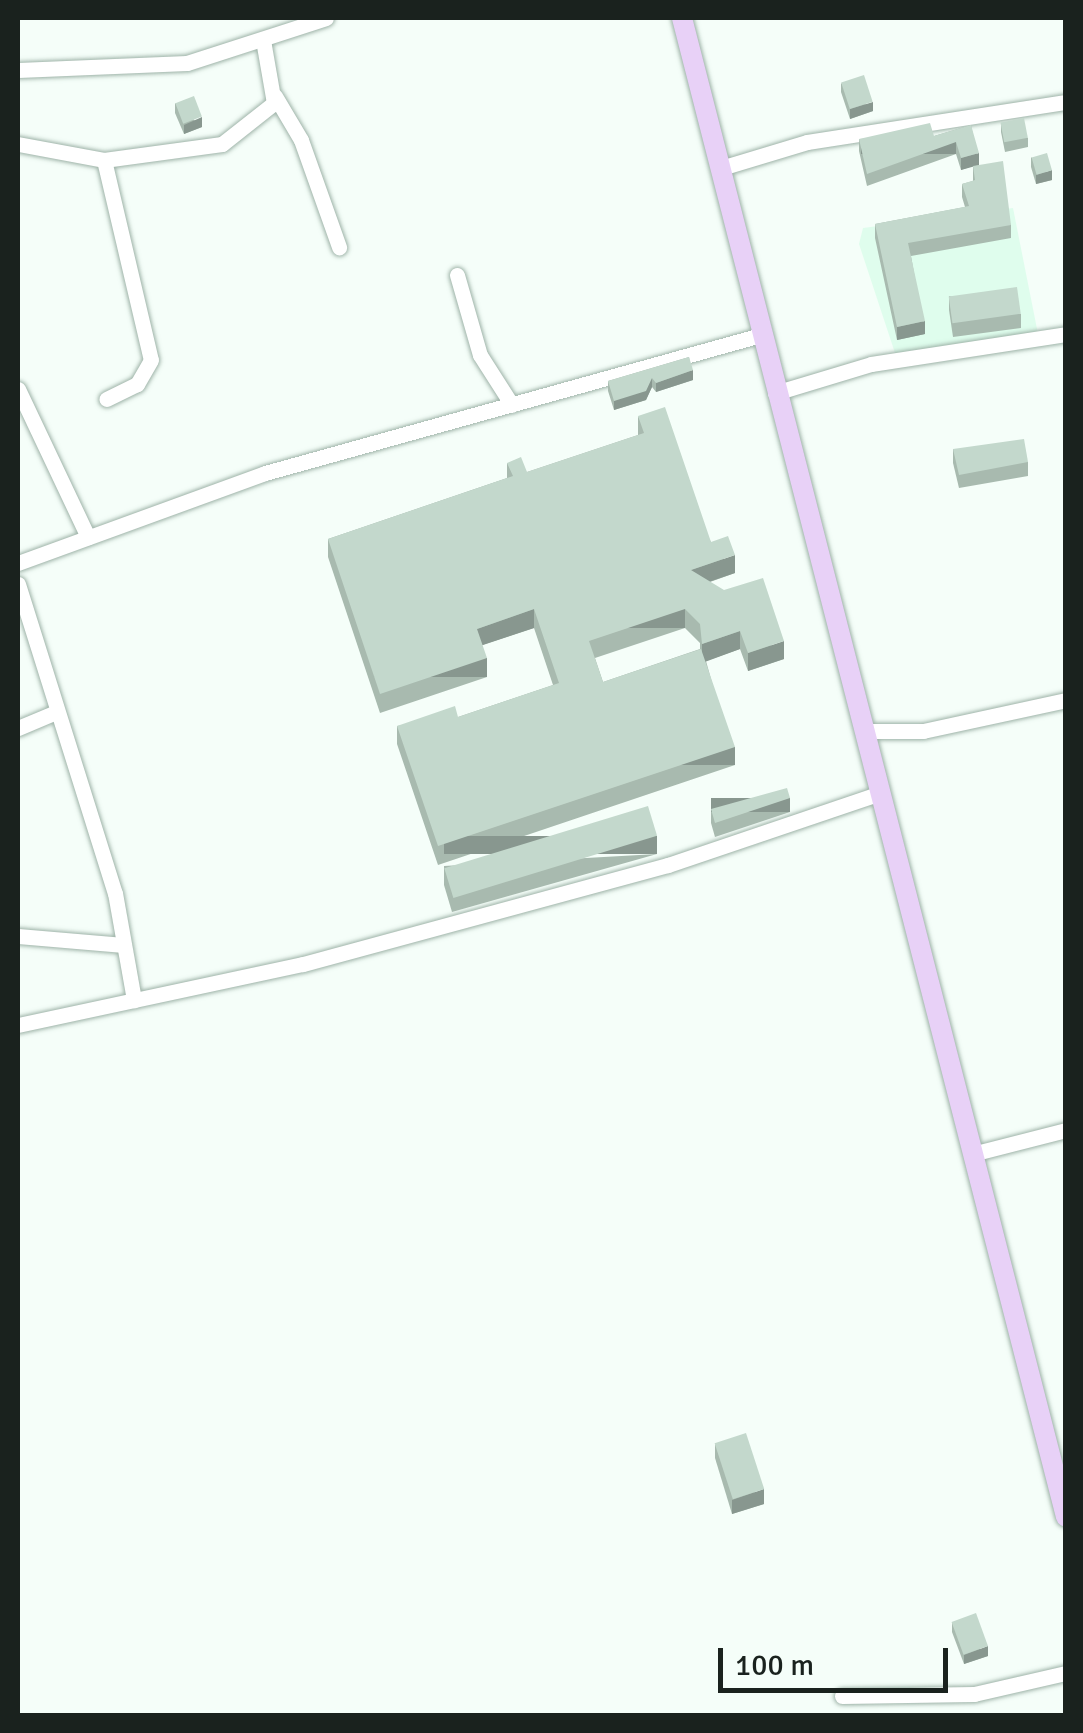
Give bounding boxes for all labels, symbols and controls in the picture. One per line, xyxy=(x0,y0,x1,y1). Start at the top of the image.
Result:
scale bar xyxy=(723,1628,953,1690)
text: 100 m xyxy=(735,1647,814,1684)

